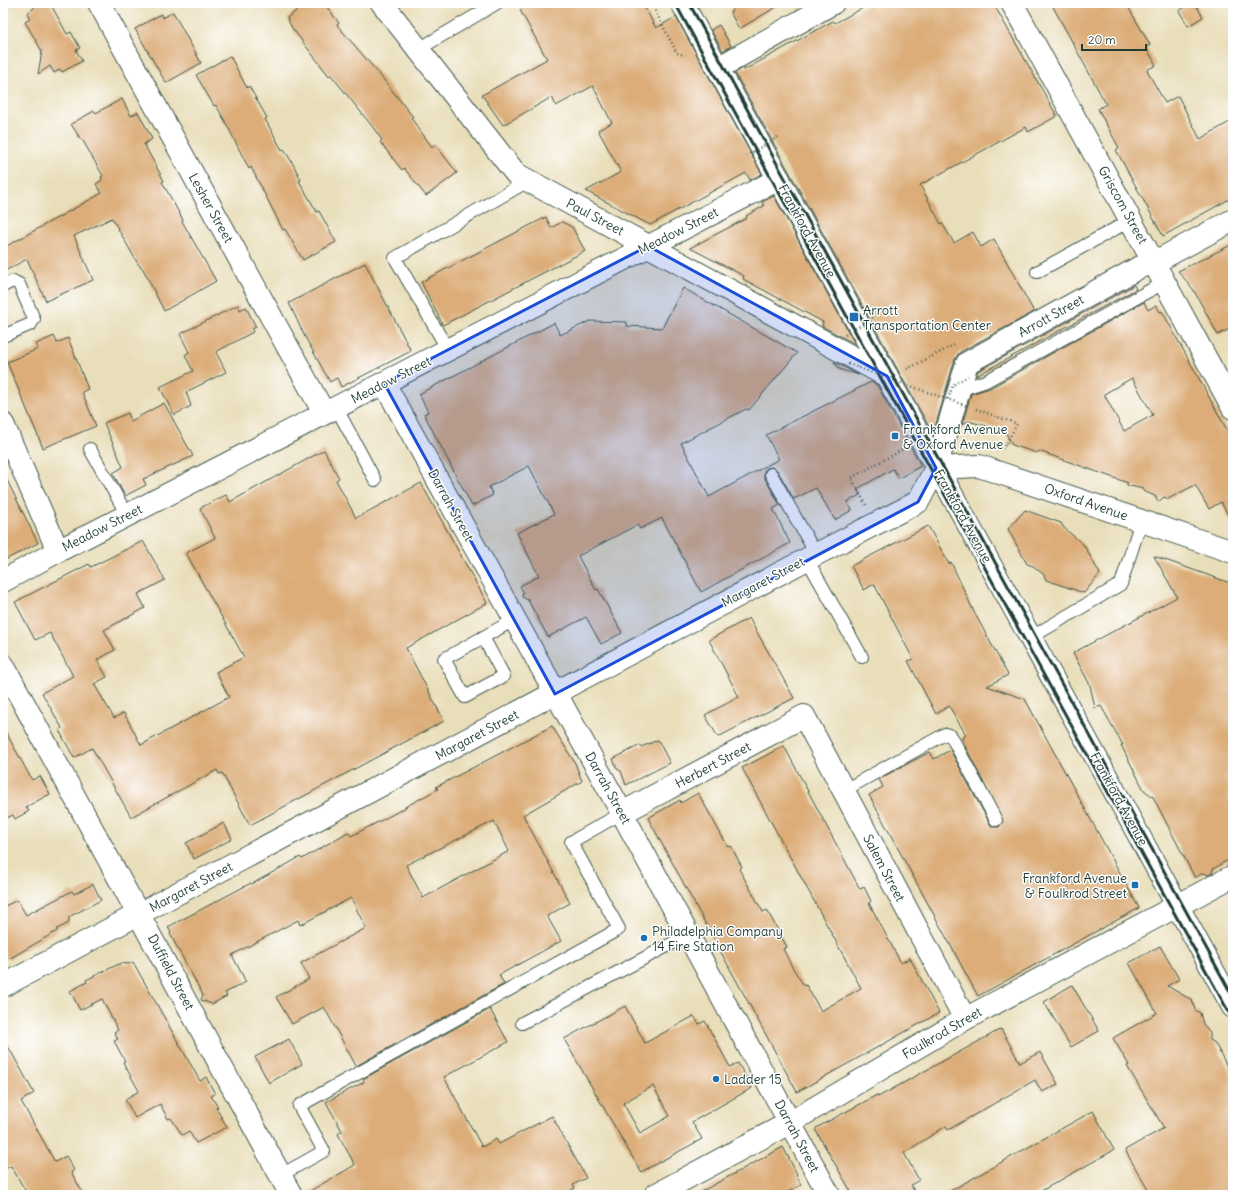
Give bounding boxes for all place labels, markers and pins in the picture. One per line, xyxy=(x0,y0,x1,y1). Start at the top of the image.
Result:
place label: Arrott Transportation Center xyxy=(863,302,992,334)
marker: Arrott Transportation Center xyxy=(848,311,860,323)
place label: Frankford Avenue & Oxford Avenue xyxy=(903,421,1007,453)
marker: Frankford Avenue & Oxford Avenue xyxy=(890,431,900,441)
place label: Frankford Avenue & Foulkrod Street xyxy=(1023,870,1128,902)
marker: Frankford Avenue & Foulkrod Street xyxy=(1130,880,1140,890)
place label: Philadelphia Company 14 Fire Station xyxy=(652,923,783,955)
marker: Philadelphia Company 14 Fire Station xyxy=(639,933,649,943)
place label: Ladder 15 xyxy=(724,1071,782,1088)
marker: Ladder 15 xyxy=(711,1074,721,1084)

